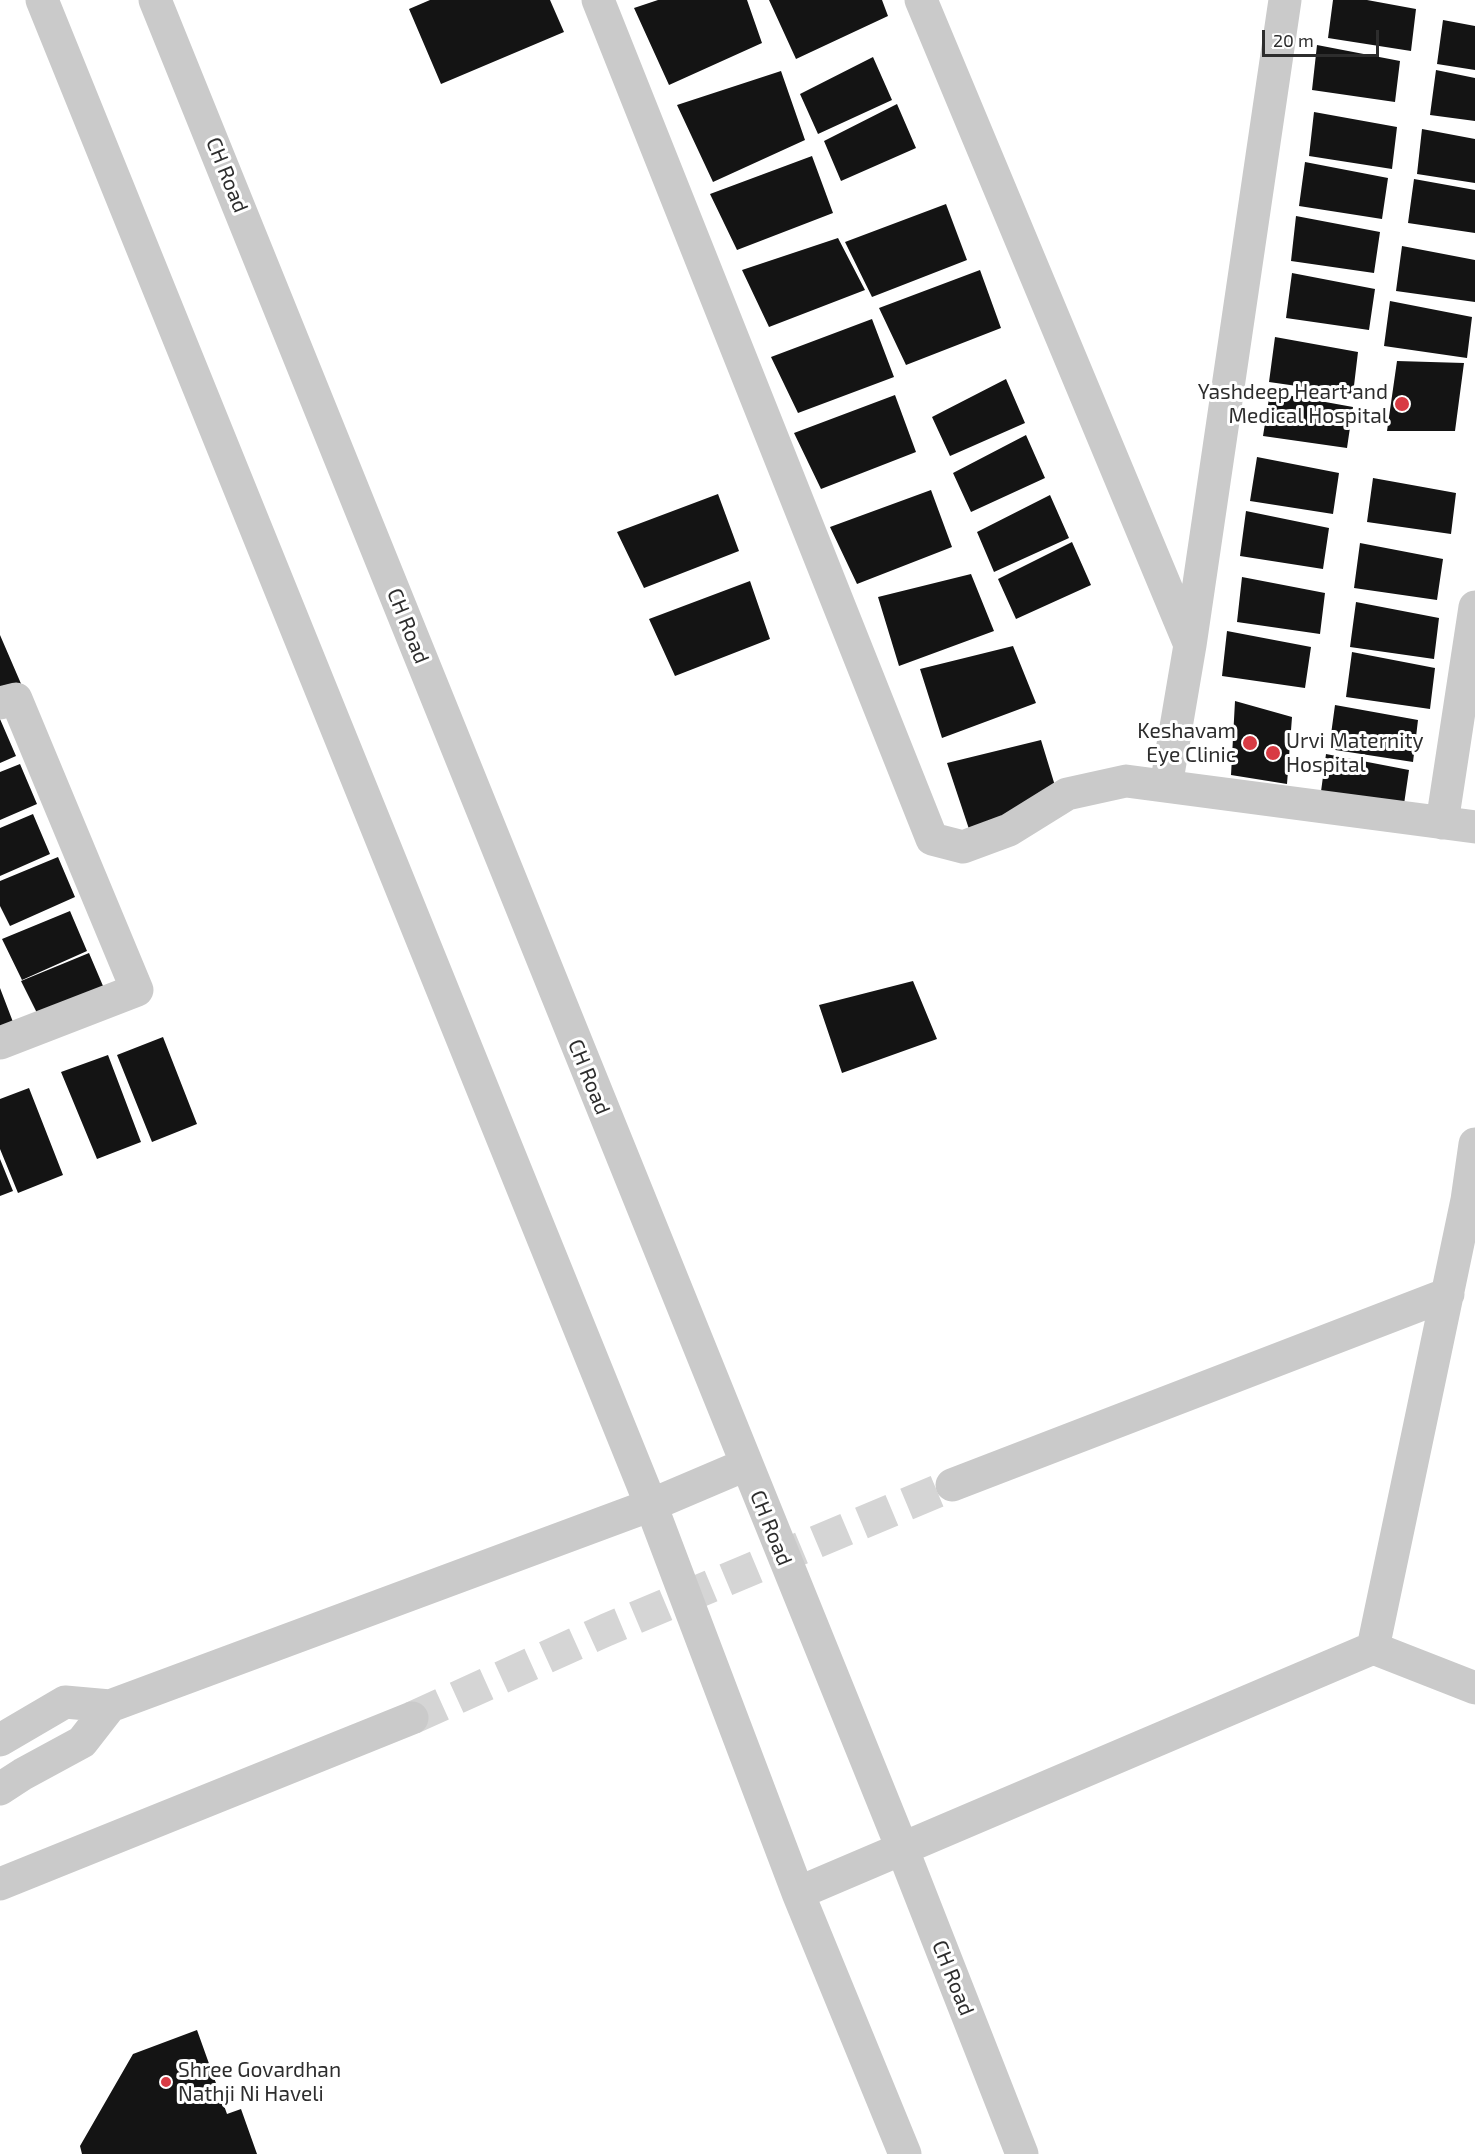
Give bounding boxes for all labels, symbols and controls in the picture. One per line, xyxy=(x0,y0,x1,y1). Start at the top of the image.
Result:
scale bar xyxy=(1265,18,1382,56)
text: 20 m xyxy=(1273,29,1314,51)
street label: CH Road xyxy=(201,134,253,216)
place label: Yashdeep Heart and Medical Hospital xyxy=(1198,379,1388,429)
marker: Yashdeep Heart and Medical Hospital xyxy=(1393,395,1411,413)
street label: CH Road xyxy=(382,585,434,667)
place label: Keshavam Eye Clinic xyxy=(1137,718,1236,768)
place label: Urvi Maternity Hospital xyxy=(1286,728,1424,778)
marker: Keshavam Eye Clinic xyxy=(1241,734,1259,752)
marker: Urvi Maternity Hospital xyxy=(1264,744,1282,762)
street label: CH Road xyxy=(563,1036,615,1118)
street label: CH Road xyxy=(745,1487,797,1569)
street label: CH Road xyxy=(927,1937,979,2019)
place label: Shree Govardhan Nathji Ni Haveli xyxy=(178,2057,341,2107)
marker: Shree Govardhan Nathji Ni Haveli xyxy=(159,2075,173,2089)

